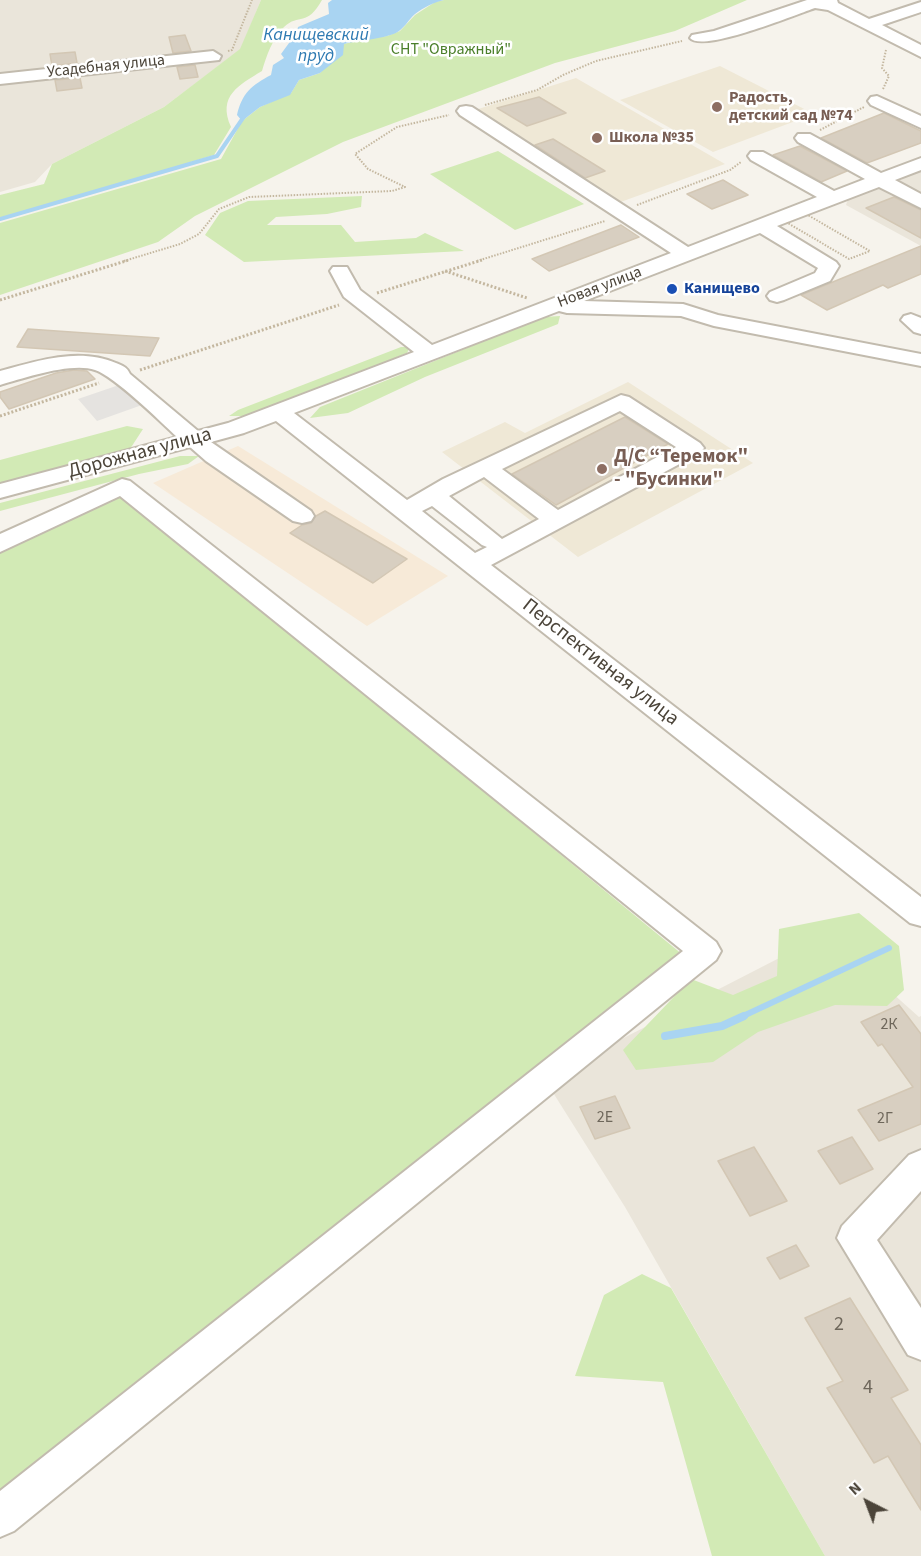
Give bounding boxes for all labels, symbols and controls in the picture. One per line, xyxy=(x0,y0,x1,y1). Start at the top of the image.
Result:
water label: Канищевский пруд xyxy=(263,25,369,68)
park label: СНТ "Овражный" xyxy=(391,40,511,60)
street label: Усадебная улица xyxy=(46,51,166,83)
place label: Радость, детский сад №74 xyxy=(729,88,853,126)
marker: Радость, детский сад №74 xyxy=(710,100,724,114)
place label: Школа №35 xyxy=(609,128,694,148)
marker: Школа №35 xyxy=(590,131,604,145)
street label: Новая улица xyxy=(555,263,645,313)
place label: Канищево xyxy=(684,279,760,299)
marker: Канищево xyxy=(665,282,679,296)
street label: Дорожная улица xyxy=(66,423,214,485)
place label: Д/С “Теремок" - "Бусинки" xyxy=(614,446,748,493)
marker: Д/С “Теремок" - "Бусинки" xyxy=(595,462,609,476)
street label: Перспективная улица xyxy=(517,594,683,732)
house number: 2К xyxy=(880,1015,898,1035)
house number: 2Е xyxy=(597,1108,613,1128)
house number: 2Г xyxy=(877,1109,893,1129)
house number: 2 xyxy=(834,1314,844,1338)
house number: 4 xyxy=(863,1377,873,1401)
north arrow xyxy=(837,1472,897,1532)
text: N xyxy=(844,1477,866,1500)

